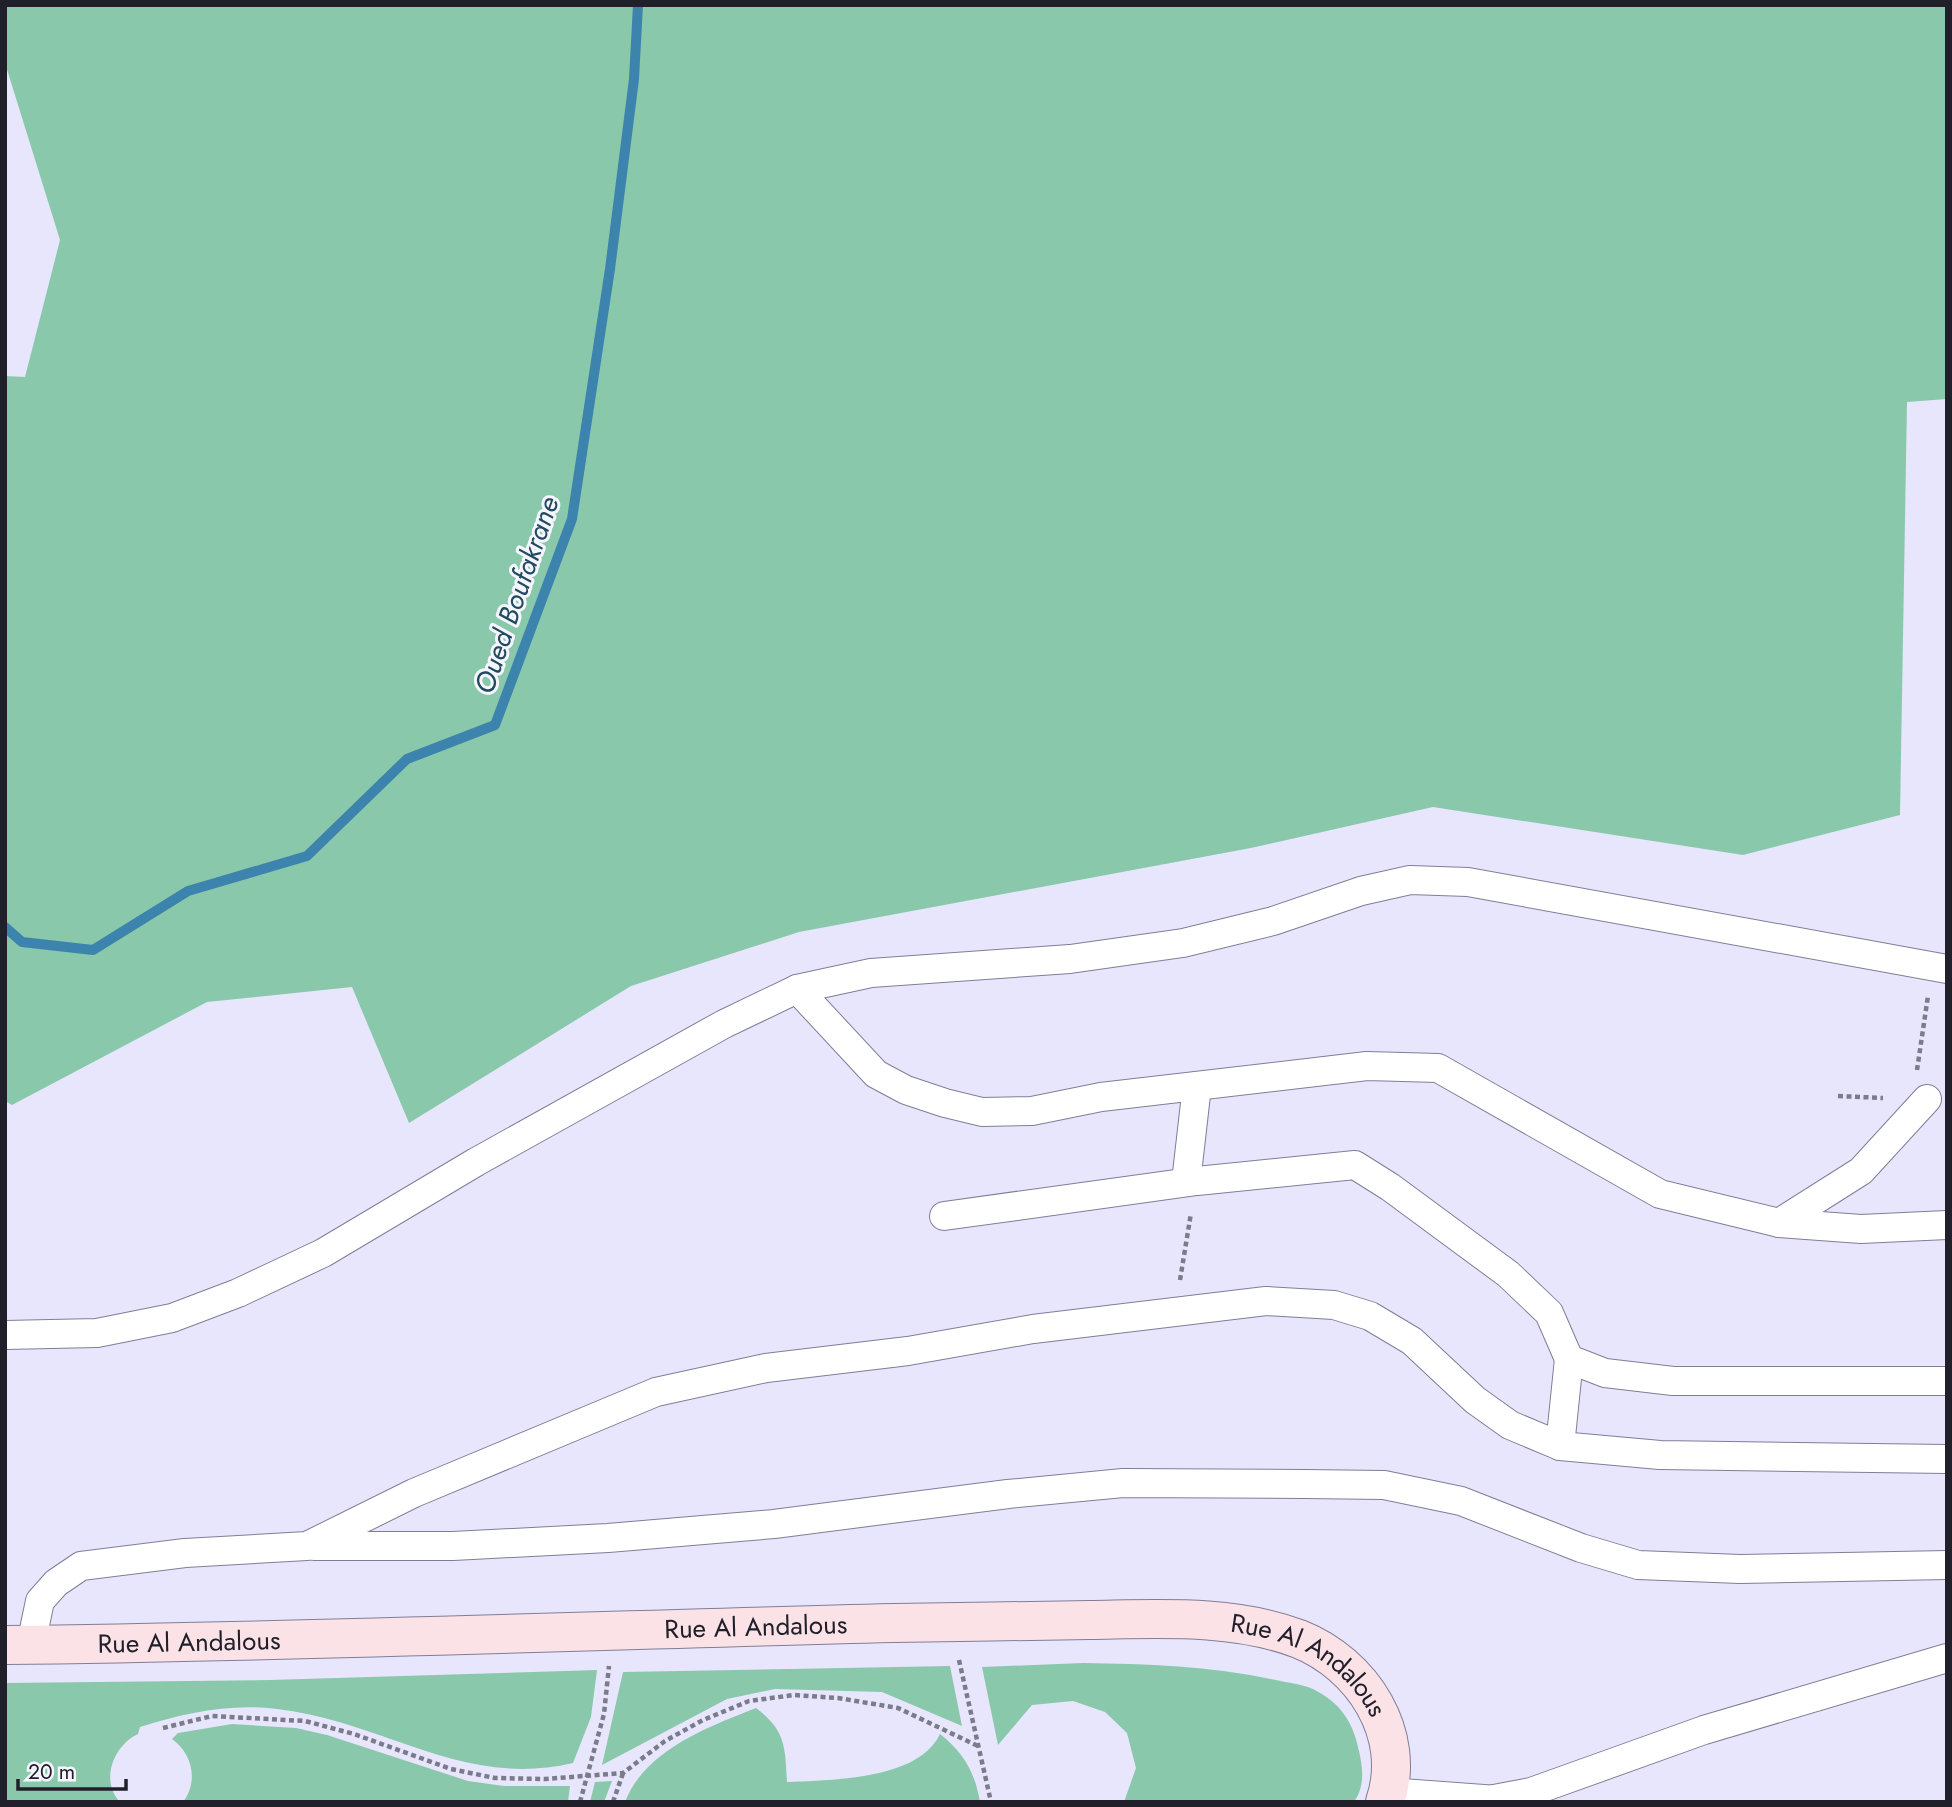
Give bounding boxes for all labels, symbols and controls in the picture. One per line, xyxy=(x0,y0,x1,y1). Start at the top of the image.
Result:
water label: Oued Boufakrane xyxy=(464,491,569,699)
street label: Rue Al Andalous xyxy=(1228,1604,1396,1723)
street label: Rue Al Andalous xyxy=(664,1605,848,1648)
street label: Rue Al Andalous xyxy=(97,1621,281,1663)
scale bar xyxy=(18,1748,126,1792)
text: 20 m xyxy=(28,1757,75,1787)

